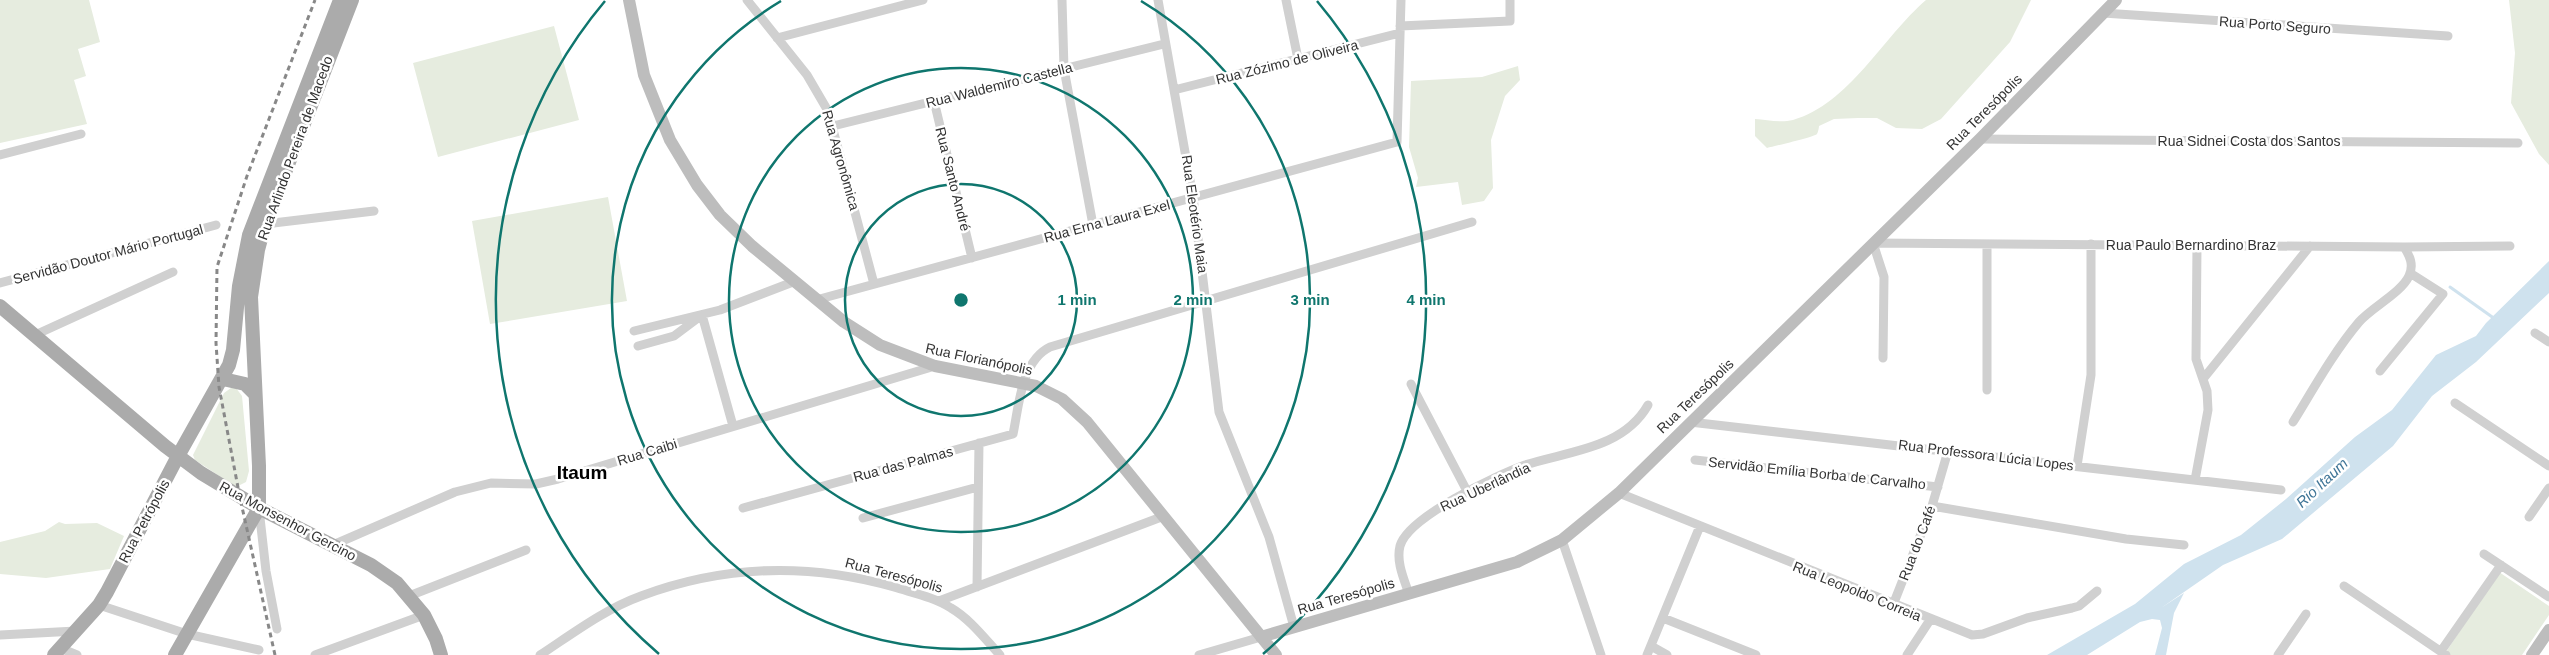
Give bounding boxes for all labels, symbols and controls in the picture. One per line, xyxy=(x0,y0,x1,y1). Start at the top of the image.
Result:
street label: Rua Porto Seguro xyxy=(2219,13,2332,37)
street label: Rua Zózimo de Oliveira xyxy=(1214,36,1360,87)
street label: Rua Arlindo Pereira de Macedo xyxy=(254,54,336,242)
street label: Rua Waldemiro Castella xyxy=(924,59,1074,111)
street label: Rua Teresópolis xyxy=(1943,71,2025,153)
street label: Rua Agronômica xyxy=(819,108,863,212)
street label: Rua Santo André xyxy=(932,125,974,233)
street label: Rua Sidnei Costa dos Santos xyxy=(2158,133,2340,149)
street label: Rua Eleotério Maia xyxy=(1179,154,1211,274)
street label: Rua Erna Laura Exel xyxy=(1042,196,1172,246)
street label: Servidão Doutor Mário Portugal xyxy=(11,221,205,287)
street label: Rua Paulo Bernardino Braz xyxy=(2106,237,2276,253)
centre of rings xyxy=(952,291,970,309)
text: 1 min xyxy=(1057,291,1097,308)
text: 2 min xyxy=(1173,291,1213,308)
text: 3 min xyxy=(1290,291,1330,308)
text: 4 min xyxy=(1406,291,1446,308)
street label: Rua Florianópolis xyxy=(924,340,1034,378)
street label: Rua Teresópolis xyxy=(1653,355,1737,437)
street label: Rua Caibi xyxy=(615,435,679,469)
street label: Rua Professora Lúcia Lopes xyxy=(1897,436,2075,474)
street label: Rua das Palmas xyxy=(851,443,955,485)
street label: Servidão Emília Borba de Carvalho xyxy=(1707,454,1927,492)
water label: Rio Itaum xyxy=(2292,455,2351,511)
street label: Rua Uberlândia xyxy=(1438,459,1533,515)
district label: Itaum xyxy=(557,462,607,483)
street label: Rua Petrópolis xyxy=(115,477,173,565)
street label: Rua Monsenhor Gercino xyxy=(217,478,359,564)
street label: Rua do Café xyxy=(1895,503,1939,583)
street label: Rua Teresópolis xyxy=(844,554,944,596)
street label: Rua Leopoldo Correia xyxy=(1790,558,1924,624)
street label: Rua Teresópolis xyxy=(1296,575,1396,617)

